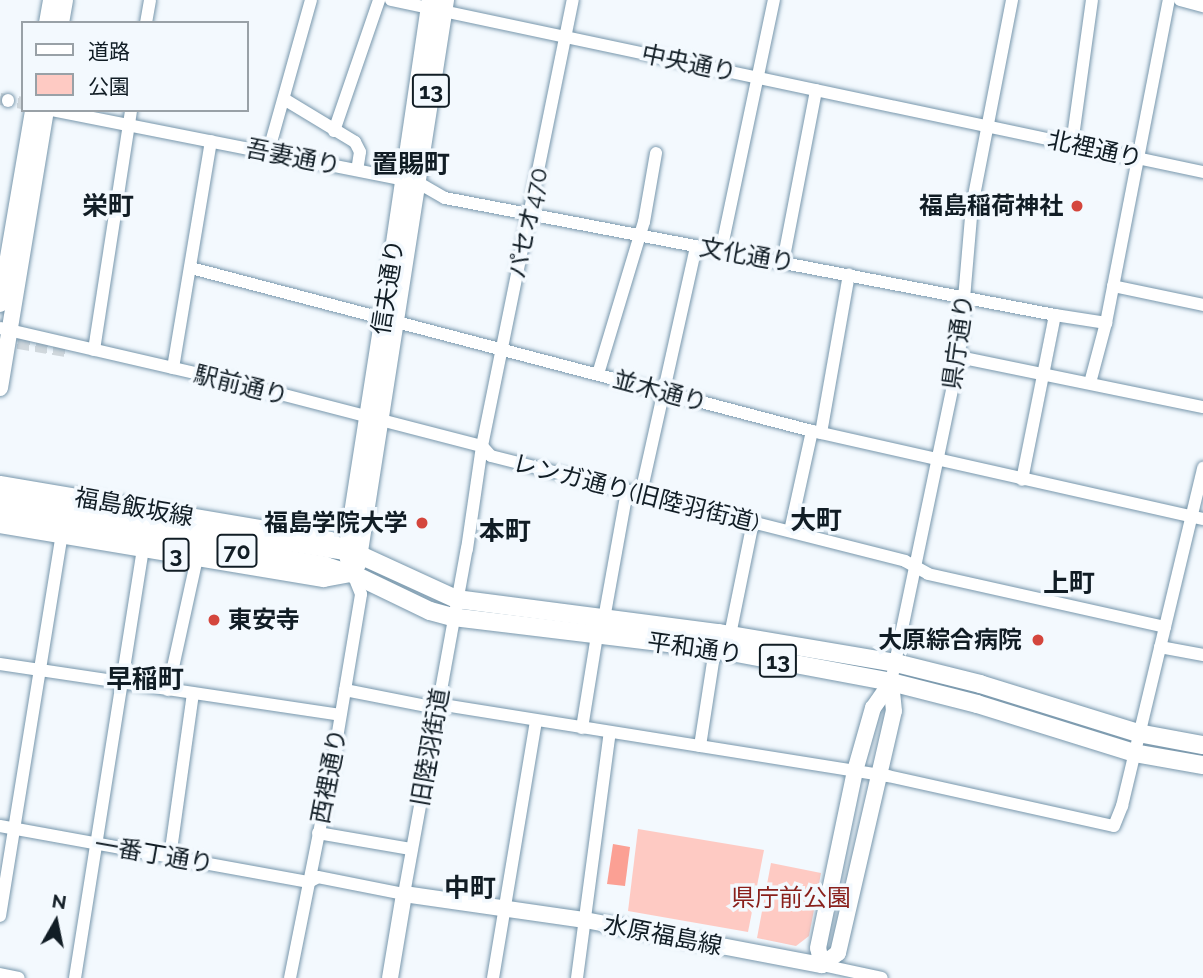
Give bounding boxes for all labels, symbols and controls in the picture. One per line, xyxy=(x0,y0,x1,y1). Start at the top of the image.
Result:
legend xyxy=(21,21,248,112)
text: 道路 xyxy=(88,39,130,64)
street label: 中央通り xyxy=(639,39,739,87)
road number: 13 xyxy=(412,72,450,110)
text: 公園 xyxy=(88,74,130,99)
street label: 北裡通り xyxy=(1045,125,1145,173)
street label: 吾妻通り xyxy=(243,134,343,180)
district label: 置賜町 xyxy=(372,149,450,181)
street label: パセオ470 xyxy=(502,165,554,281)
district label: 栄町 xyxy=(82,191,134,223)
place label: 福島稲荷神社 xyxy=(919,192,1063,220)
marker: 福島稲荷神社 xyxy=(1069,198,1085,214)
street label: 文化通り xyxy=(697,232,797,278)
street label: 信夫通り xyxy=(366,237,410,337)
street label: 県庁通り xyxy=(937,292,979,392)
street label: 駅前通り xyxy=(191,359,291,411)
street label: 並木通り xyxy=(610,365,710,417)
street label: レンガ通り(旧陸羽街道) xyxy=(510,448,762,538)
street label: 福島飯坂線 xyxy=(72,482,196,532)
district label: 大町 xyxy=(790,505,842,537)
place label: 福島学院大学 xyxy=(264,509,408,537)
marker: 福島学院大学 xyxy=(414,515,430,531)
district label: 本町 xyxy=(479,516,531,548)
road number: 70 xyxy=(216,531,258,570)
road number: 3 xyxy=(162,536,190,575)
district label: 上町 xyxy=(1043,568,1095,600)
place label: 東安寺 xyxy=(228,606,300,634)
marker: 東安寺 xyxy=(206,612,222,628)
place label: 大原綜合病院 xyxy=(878,626,1022,654)
street label: 平和通り xyxy=(645,627,745,669)
marker: 大原綜合病院 xyxy=(1028,630,1048,650)
road number: 13 xyxy=(759,642,797,680)
district label: 早稲町 xyxy=(106,664,184,696)
street label: 旧陸羽街道 xyxy=(405,685,455,809)
street label: 西裡通り xyxy=(306,726,352,826)
street label: 一番丁通り xyxy=(92,829,216,879)
district label: 中町 xyxy=(444,873,496,905)
park label: 県庁前公園 xyxy=(731,884,851,912)
north arrow xyxy=(21,887,91,957)
text: N xyxy=(50,889,68,913)
street label: 水原福島線 xyxy=(601,909,725,961)

